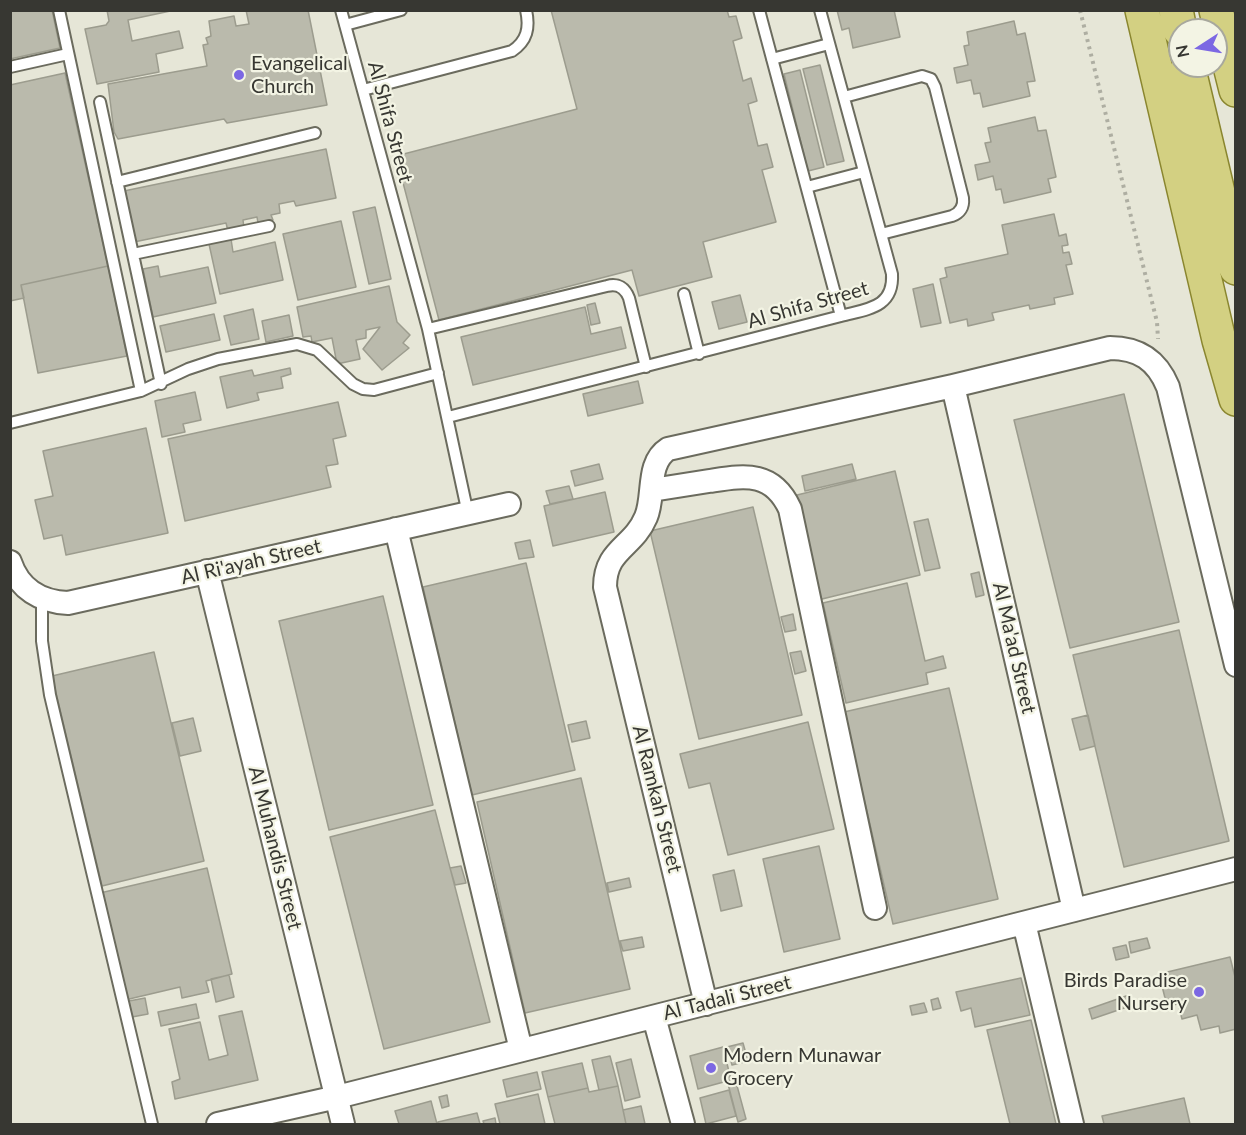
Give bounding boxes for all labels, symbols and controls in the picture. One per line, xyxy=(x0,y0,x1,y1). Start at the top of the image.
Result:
north arrow xyxy=(1168,18,1228,78)
text: N xyxy=(1171,43,1192,59)
place label: Evangelical Church xyxy=(251,52,348,99)
street label: Al Shifa Street xyxy=(362,59,418,185)
marker: Evangelical Church xyxy=(232,68,246,82)
street label: Al Shifa Street xyxy=(745,276,871,334)
street label: Al Ri'ayah Street xyxy=(179,534,323,590)
street label: Al Ma'ad Street xyxy=(987,580,1041,716)
street label: Al Ramkah Street xyxy=(627,723,687,875)
street label: Al Muhandis Street xyxy=(243,764,307,932)
place label: Birds Paradise Nursery xyxy=(1064,969,1187,1016)
street label: Al Tadali Street xyxy=(660,970,794,1026)
marker: Birds Paradise Nursery xyxy=(1192,985,1206,999)
place label: Modern Munawar Grocery xyxy=(723,1044,881,1091)
marker: Modern Munawar Grocery xyxy=(704,1061,718,1075)

